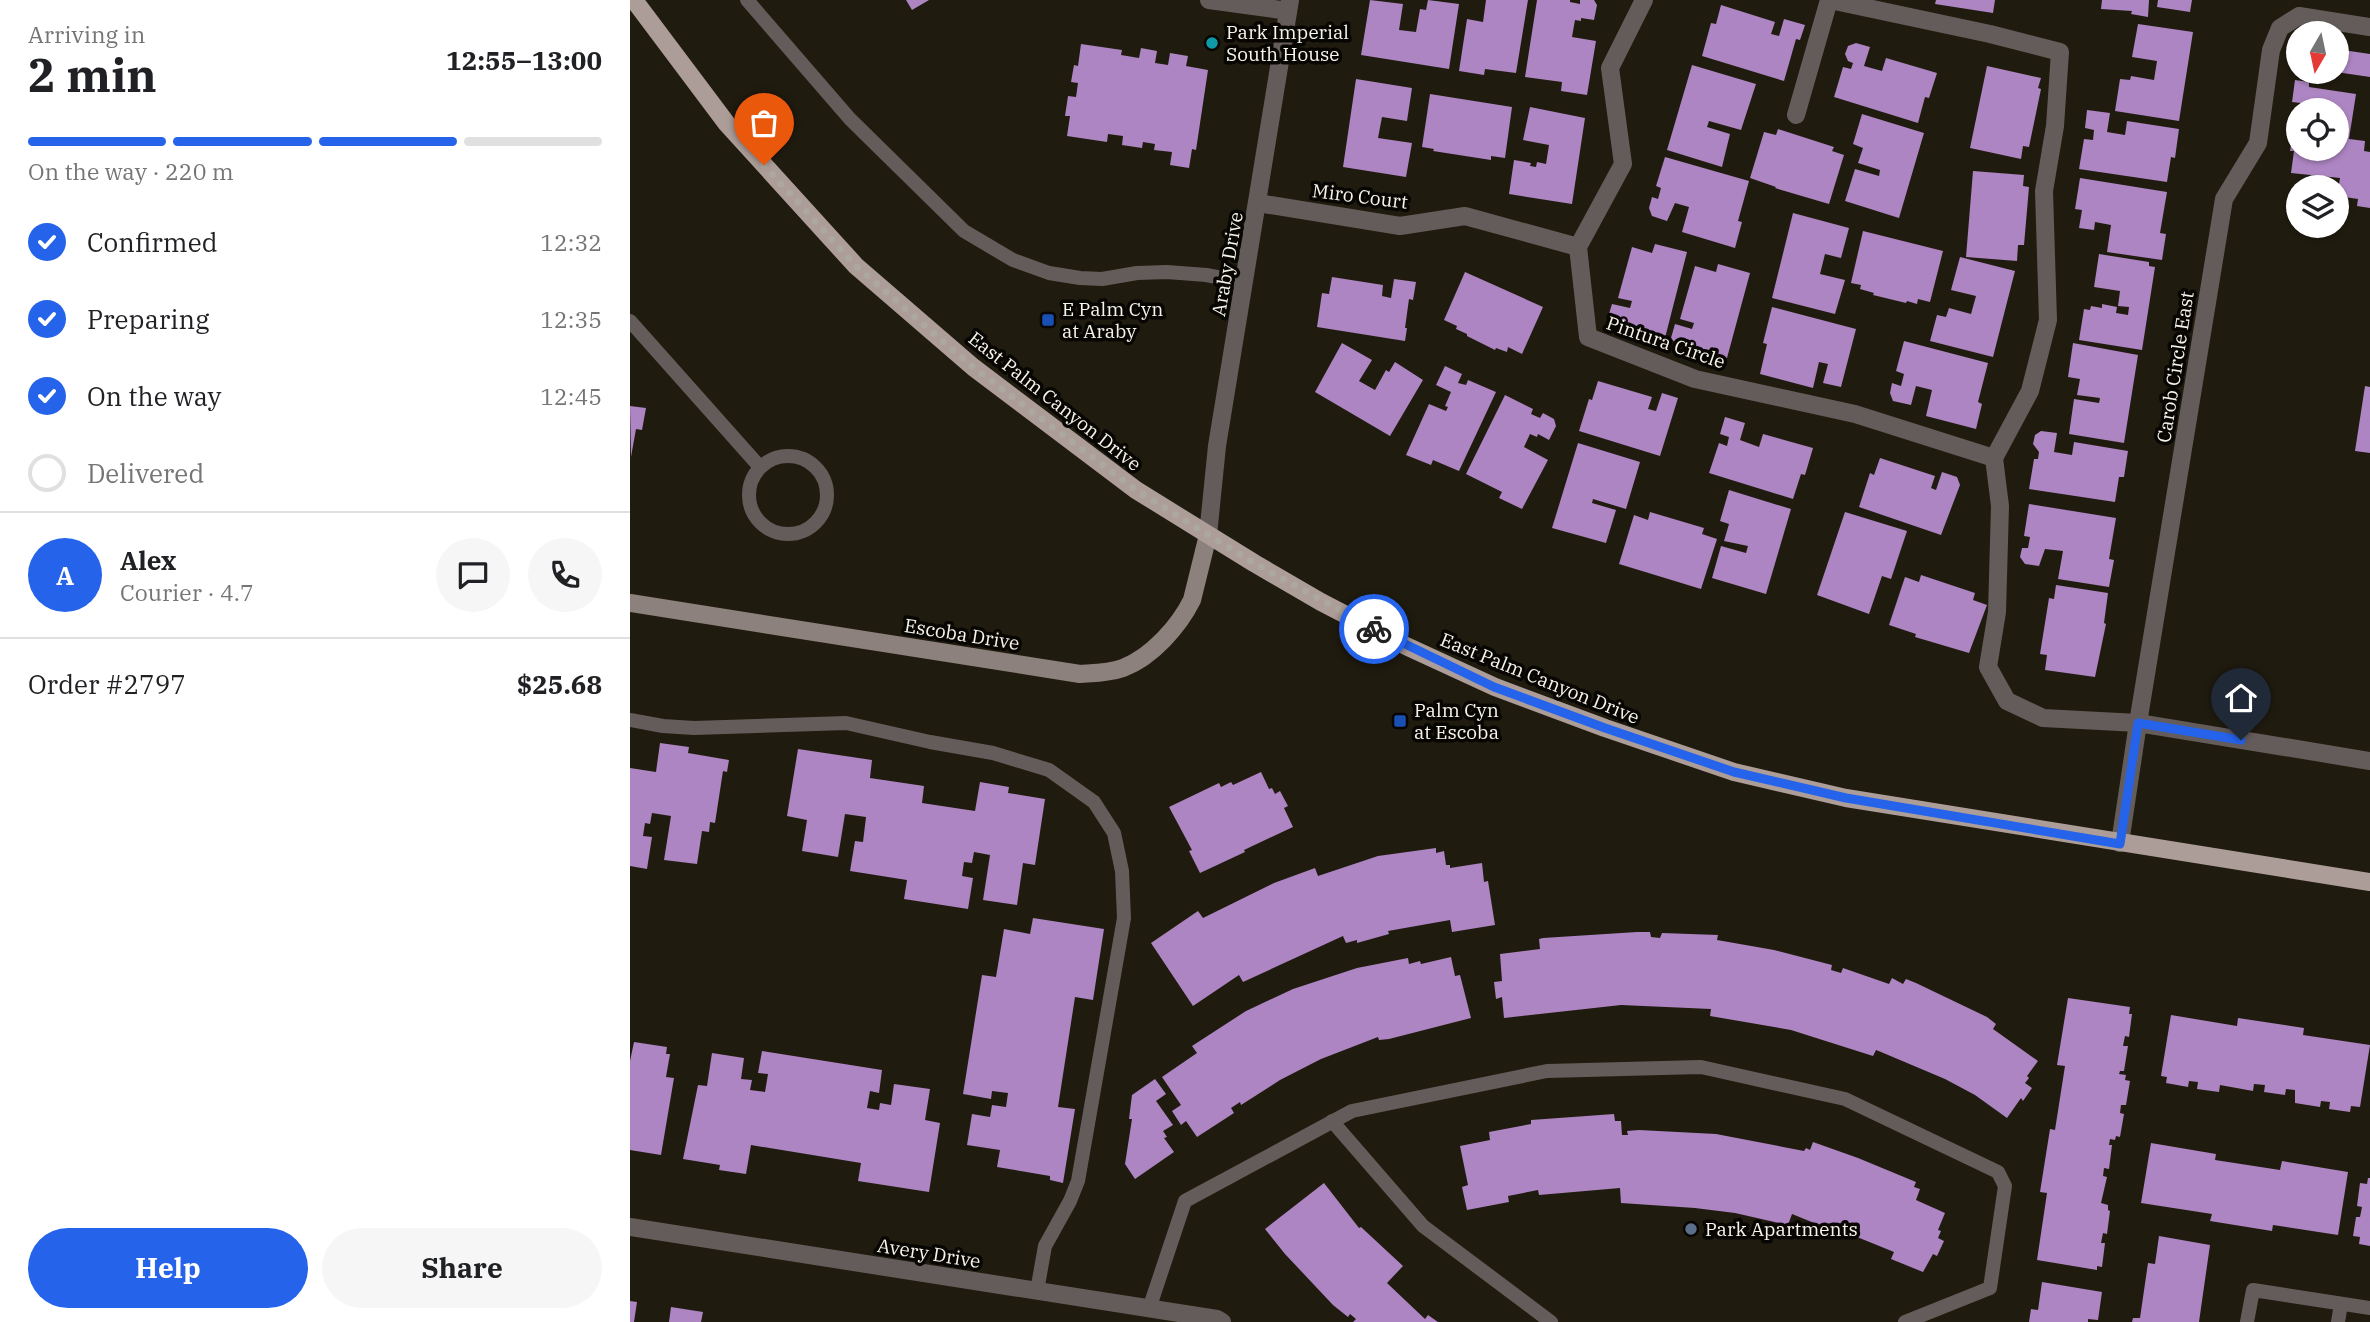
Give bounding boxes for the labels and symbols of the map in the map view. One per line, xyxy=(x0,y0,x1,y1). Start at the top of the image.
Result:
place label: Park Imperial South House xyxy=(1226,20,1349,66)
north arrow xyxy=(2286,21,2348,84)
marker: Park Imperial South House xyxy=(1204,35,1220,51)
pin xyxy=(734,93,794,165)
street label: Miro Court xyxy=(1311,178,1409,214)
street label: Araby Drive xyxy=(1206,210,1248,318)
street label: Carob Circle East xyxy=(2151,289,2199,444)
place label: E Palm Cyn at Araby xyxy=(1062,297,1163,343)
street label: Pintura Circle xyxy=(1603,310,1729,374)
marker: E Palm Cyn at Araby xyxy=(1040,312,1056,328)
street label: East Palm Canyon Drive xyxy=(964,326,1146,476)
courier xyxy=(1339,594,1409,664)
street label: Escoba Drive xyxy=(903,613,1021,655)
street label: East Palm Canyon Drive xyxy=(1437,627,1643,729)
pin xyxy=(2211,668,2271,740)
place label: Palm Cyn at Escoba xyxy=(1414,698,1499,744)
marker: Palm Cyn at Escoba xyxy=(1392,713,1408,729)
place label: Park Apartments xyxy=(1705,1217,1858,1241)
marker: Park Apartments xyxy=(1683,1221,1699,1237)
street label: Avery Drive xyxy=(876,1233,982,1273)

